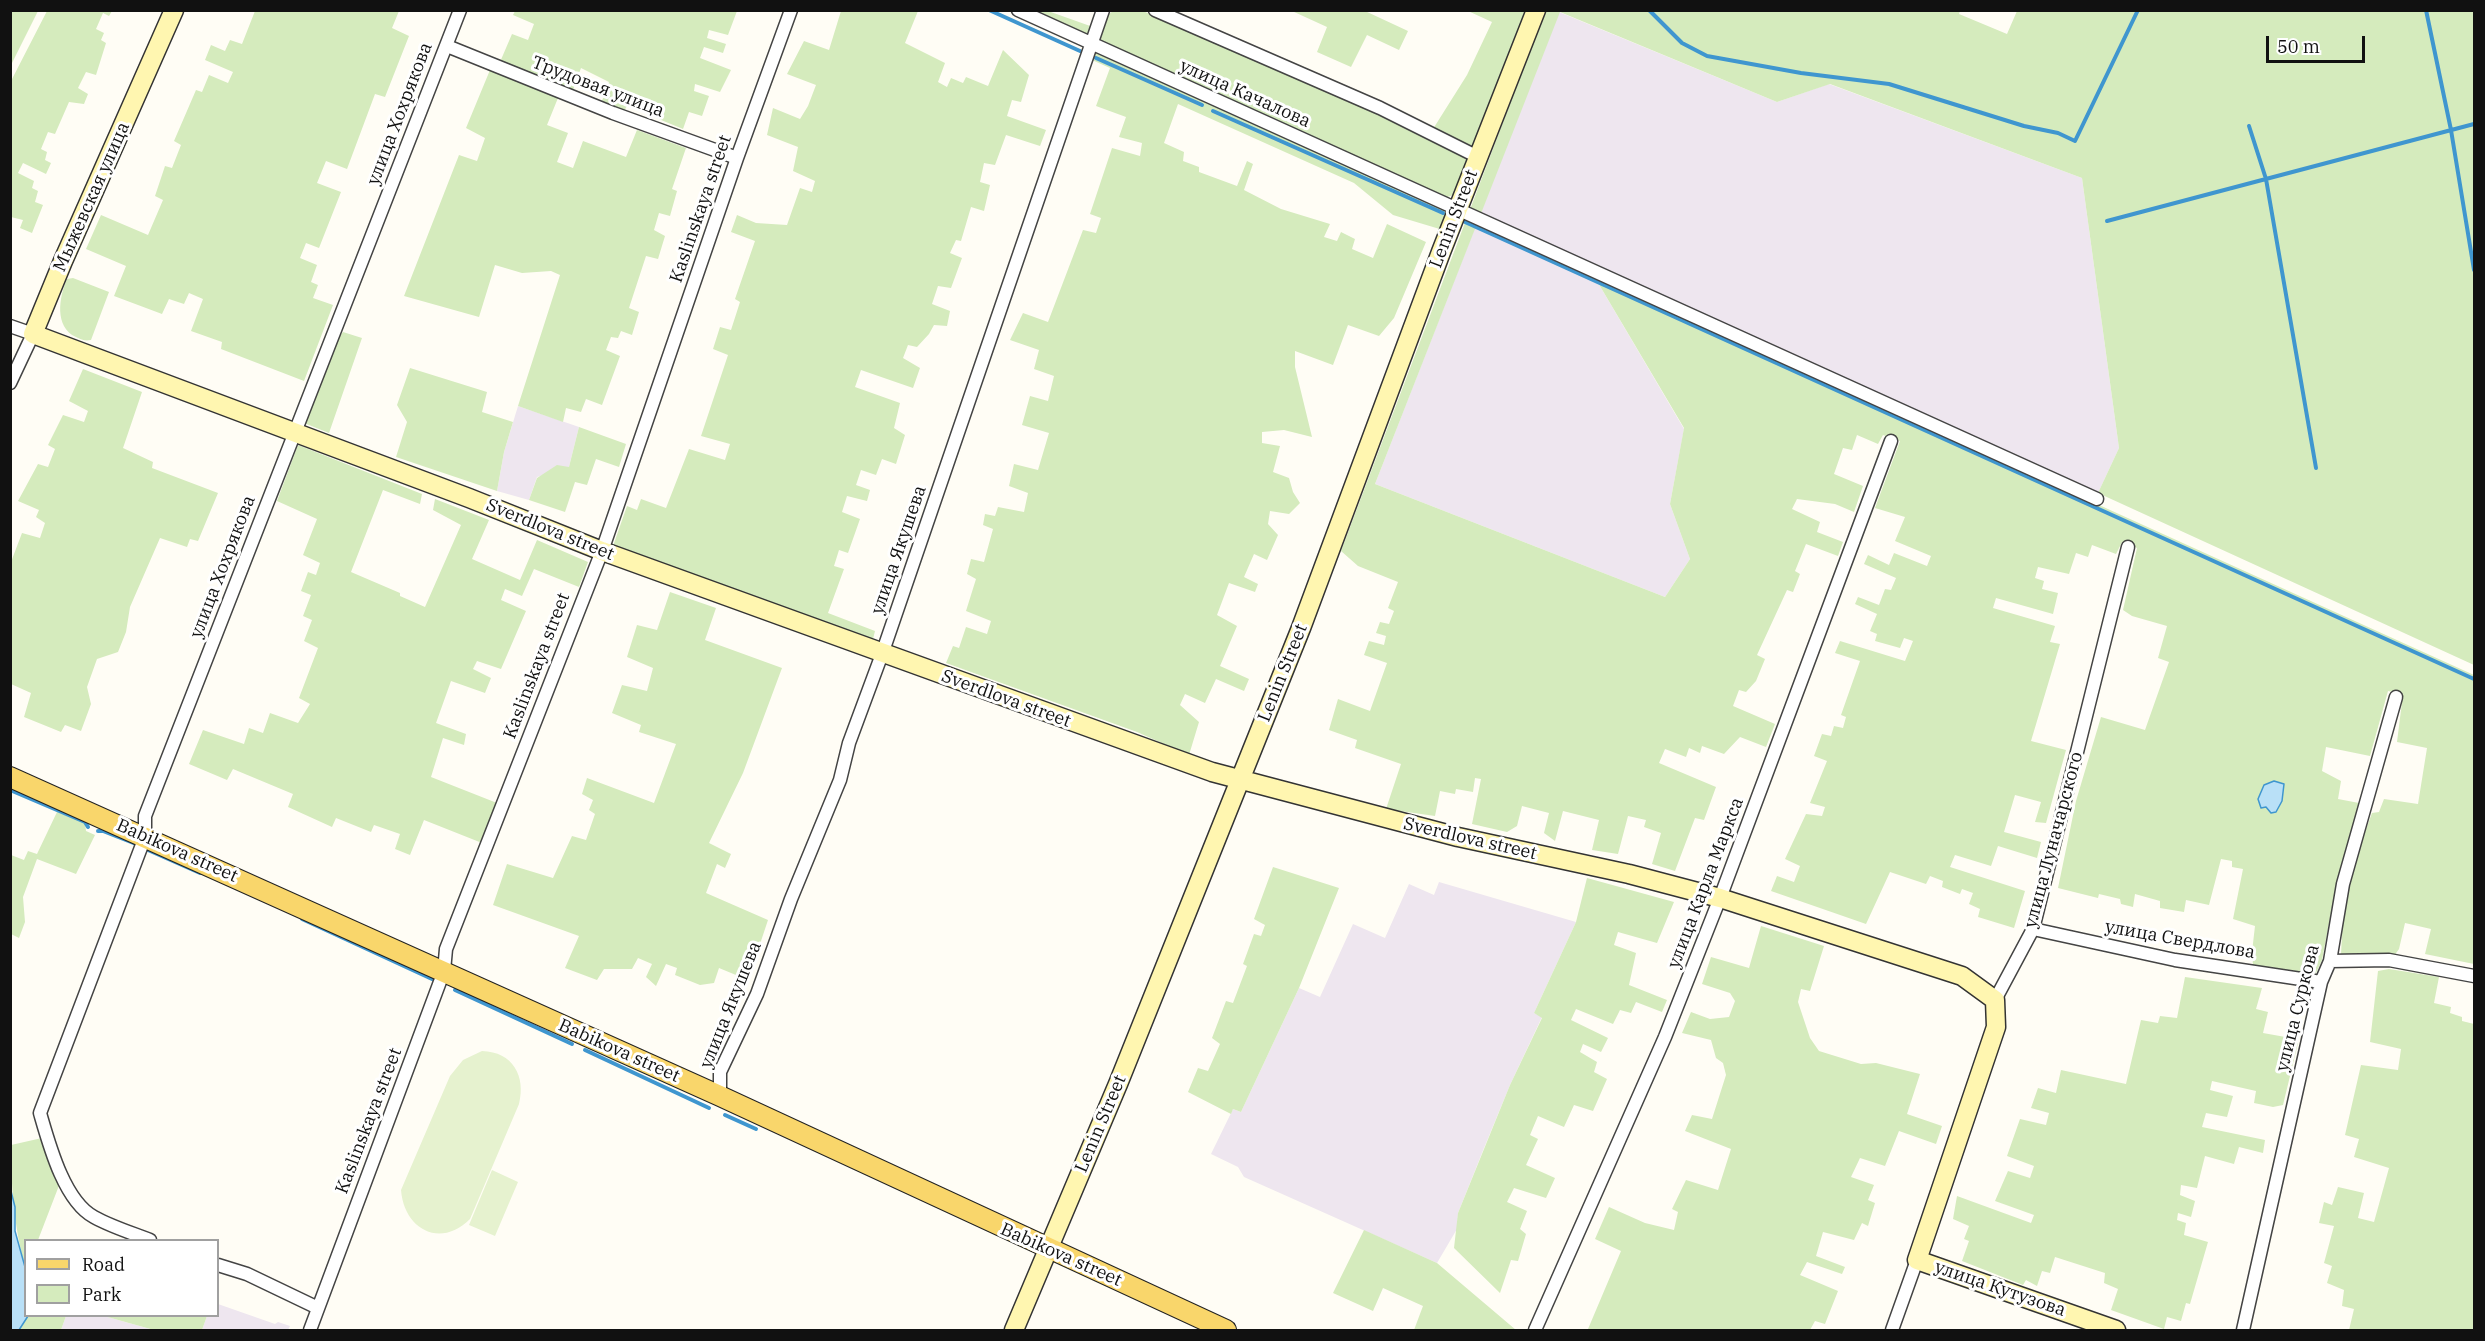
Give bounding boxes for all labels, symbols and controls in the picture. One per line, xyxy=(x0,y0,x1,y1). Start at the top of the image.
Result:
scale bar xyxy=(2269,24,2368,62)
text: 50 m xyxy=(2277,35,2320,58)
street label: улица Хохрякова xyxy=(363,40,437,188)
street label: Трудовая улица xyxy=(529,52,667,122)
street label: улица Качалова xyxy=(1176,55,1314,133)
street label: Мыжевская улица xyxy=(49,119,135,275)
street label: Kaslinskaya street xyxy=(666,132,736,286)
street label: Lenin Street xyxy=(1425,167,1483,271)
street label: улица Якушева xyxy=(867,483,931,617)
street label: улица Хохрякова xyxy=(186,493,260,641)
street label: Sverdlova street xyxy=(483,495,617,565)
street label: Kaslinskaya street xyxy=(499,590,575,742)
street label: Lenin Street xyxy=(1254,621,1312,725)
street label: Sverdlova street xyxy=(938,666,1074,732)
street label: улица Луначарского xyxy=(2020,750,2088,930)
street label: улица Карла Маркса xyxy=(1663,795,1749,971)
street label: Sverdlova street xyxy=(1401,813,1539,865)
street label: Babikova street xyxy=(113,815,241,887)
street label: улица Свердлова xyxy=(2103,916,2257,964)
street label: улица Якушева xyxy=(696,938,766,1072)
street label: улица Суркова xyxy=(2272,942,2324,1074)
street label: Babikova street xyxy=(555,1015,683,1087)
street label: Kaslinskaya street xyxy=(331,1045,407,1197)
street label: Lenin Street xyxy=(1071,1072,1131,1176)
street label: Babikova street xyxy=(997,1219,1125,1291)
legend xyxy=(24,1239,219,1317)
text: Road xyxy=(82,1253,125,1276)
street label: улица Кутузова xyxy=(1932,1256,2068,1322)
text: Park xyxy=(82,1283,121,1306)

